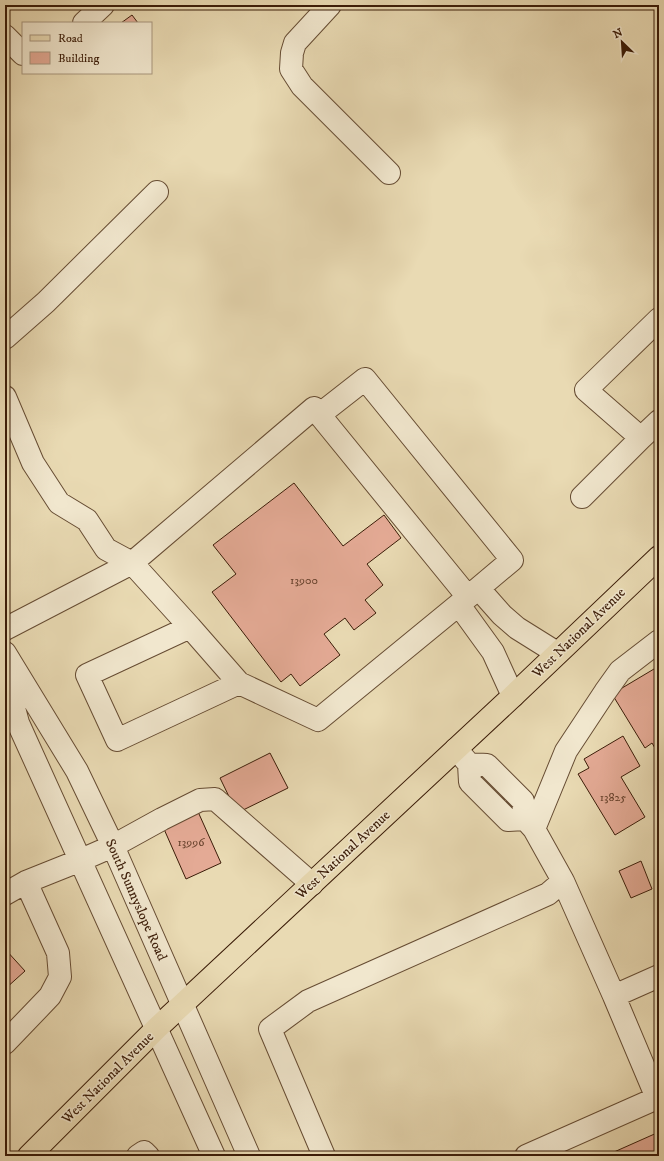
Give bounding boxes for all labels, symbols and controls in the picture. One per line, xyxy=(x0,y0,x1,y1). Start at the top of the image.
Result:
legend xyxy=(22,22,152,74)
north arrow xyxy=(602,22,642,62)
text: N xyxy=(611,26,625,42)
text: Road xyxy=(58,31,83,46)
text: Building xyxy=(58,51,99,66)
house number: 13900 xyxy=(290,573,318,588)
street label: West National Avenue xyxy=(528,584,630,683)
house number: 13825 xyxy=(600,790,626,805)
street label: West National Avenue xyxy=(291,806,394,904)
house number: 13996 xyxy=(177,835,205,850)
street label: South Sunnyslope Road xyxy=(101,836,171,964)
street label: West National Avenue xyxy=(57,1028,158,1129)

